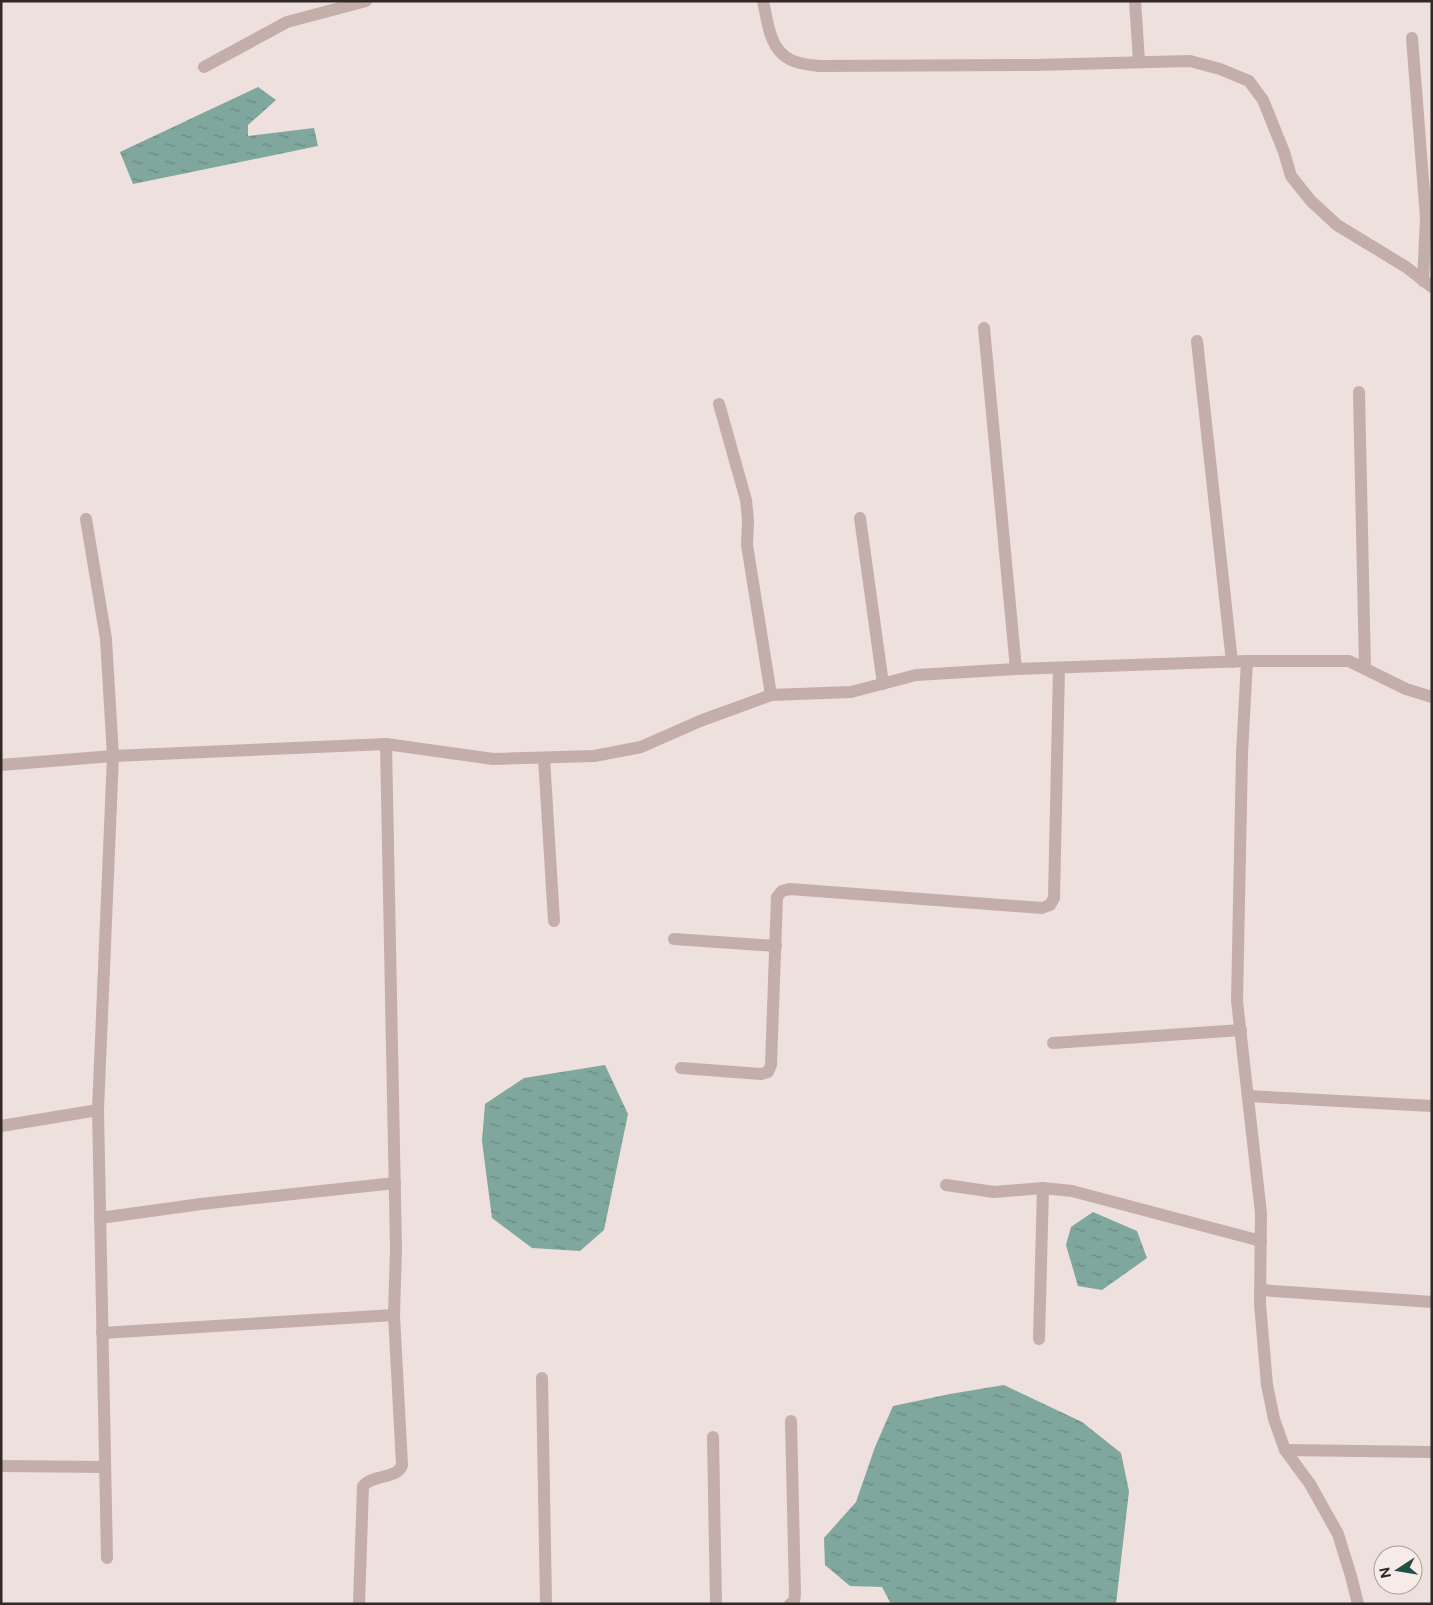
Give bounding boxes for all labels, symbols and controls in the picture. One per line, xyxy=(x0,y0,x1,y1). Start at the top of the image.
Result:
north arrow xyxy=(1373,1545,1423,1595)
text: N xyxy=(1376,1566,1394,1580)

